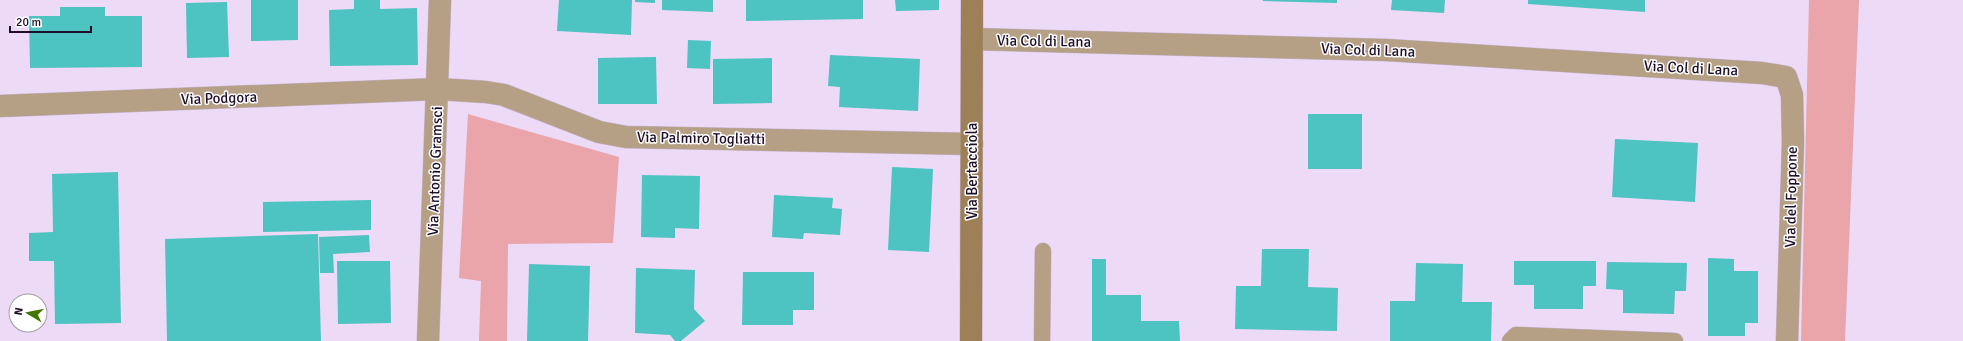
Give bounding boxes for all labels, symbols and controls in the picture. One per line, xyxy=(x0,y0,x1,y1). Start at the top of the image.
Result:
scale bar xyxy=(10,8,91,34)
text: 20 m xyxy=(16,15,41,30)
street label: Via Col di Lana xyxy=(997,31,1091,51)
street label: Via Col di Lana xyxy=(1321,39,1415,61)
street label: Via Col di Lana xyxy=(1643,57,1739,79)
street label: Via Podgora xyxy=(181,88,257,108)
street label: Via Antonio Gramsci xyxy=(424,106,446,236)
street label: Via Bertacciola xyxy=(963,123,981,219)
street label: Via Palmiro Togliatti xyxy=(637,128,765,148)
street label: Via del Foppone xyxy=(1781,146,1801,248)
north arrow xyxy=(8,293,48,333)
text: N xyxy=(12,306,26,316)

